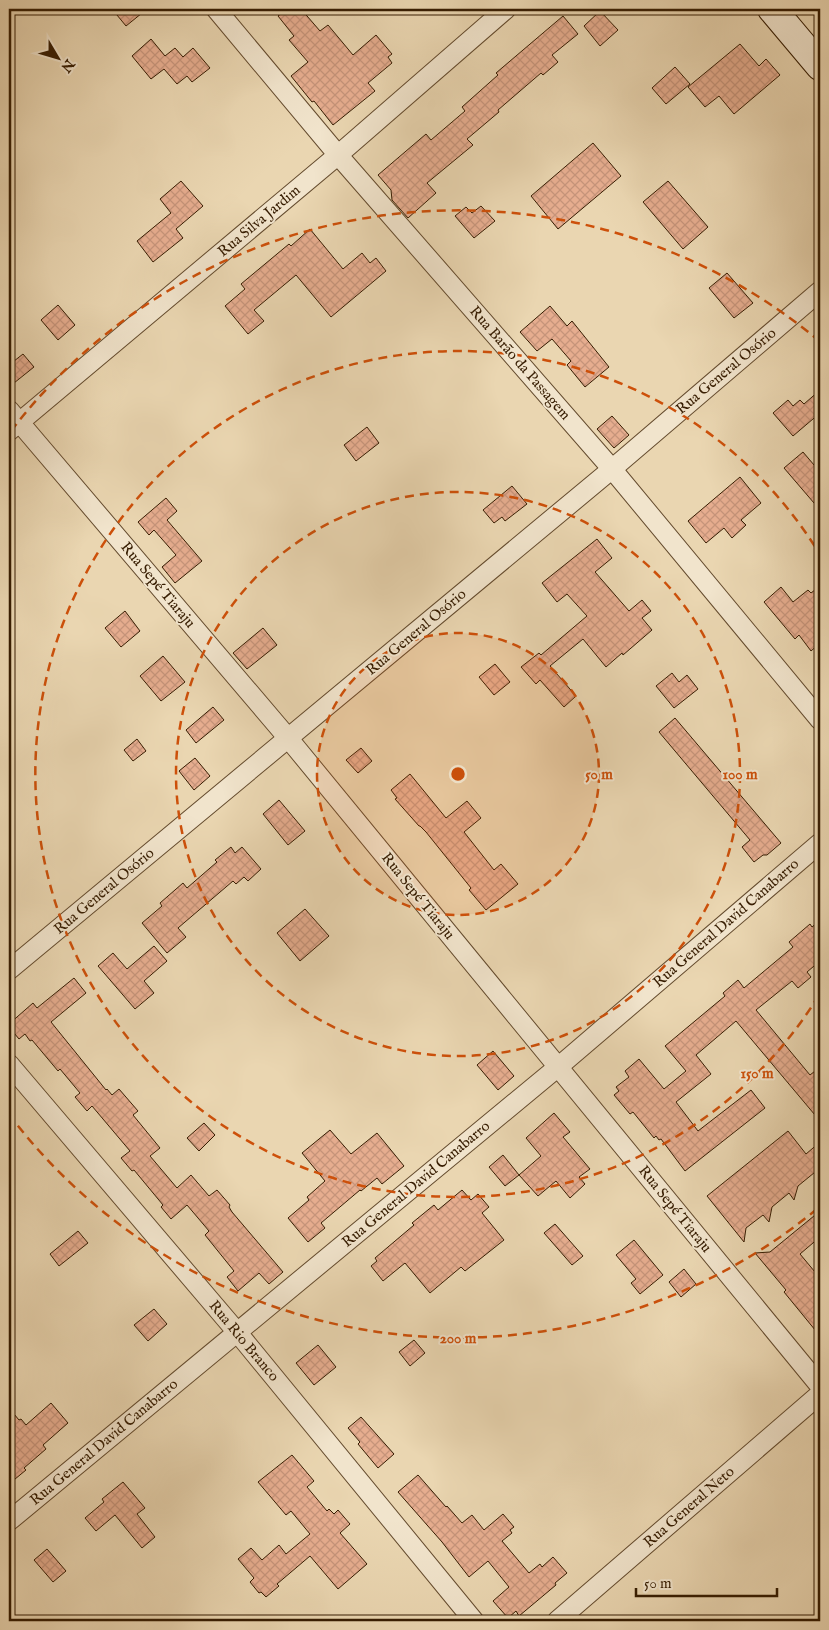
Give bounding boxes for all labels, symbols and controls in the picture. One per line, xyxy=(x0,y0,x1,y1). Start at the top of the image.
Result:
north arrow xyxy=(32,32,82,82)
text: N xyxy=(57,54,79,76)
street label: Rua Silva Jardim xyxy=(214,181,305,261)
street label: Rua Barão da Passagem xyxy=(465,302,575,424)
street label: Rua General Osório xyxy=(672,323,780,419)
street label: Rua Sepé Tiaraju xyxy=(116,538,200,632)
street label: Rua General Osório xyxy=(362,584,470,680)
centre of rings xyxy=(449,765,467,783)
text: 50 m xyxy=(585,765,613,784)
text: 100 m xyxy=(722,765,758,784)
street label: Rua General Osório xyxy=(50,843,158,939)
street label: Rua Sepé Tiaraju xyxy=(377,849,459,944)
street label: Rua General David Canabarro xyxy=(649,854,803,992)
text: 150 m xyxy=(740,1064,774,1083)
street label: Rua General David Canabarro xyxy=(338,1116,494,1252)
street label: Rua Sepé Tiaraju xyxy=(634,1162,716,1257)
street label: Rua Rio Branco xyxy=(205,1297,283,1385)
text: 200 m xyxy=(440,1329,477,1348)
street label: Rua General David Canabarro xyxy=(26,1374,182,1510)
street label: Rua General Neto xyxy=(640,1462,738,1552)
scale bar xyxy=(636,1565,778,1597)
text: 50 m xyxy=(644,1574,672,1593)

